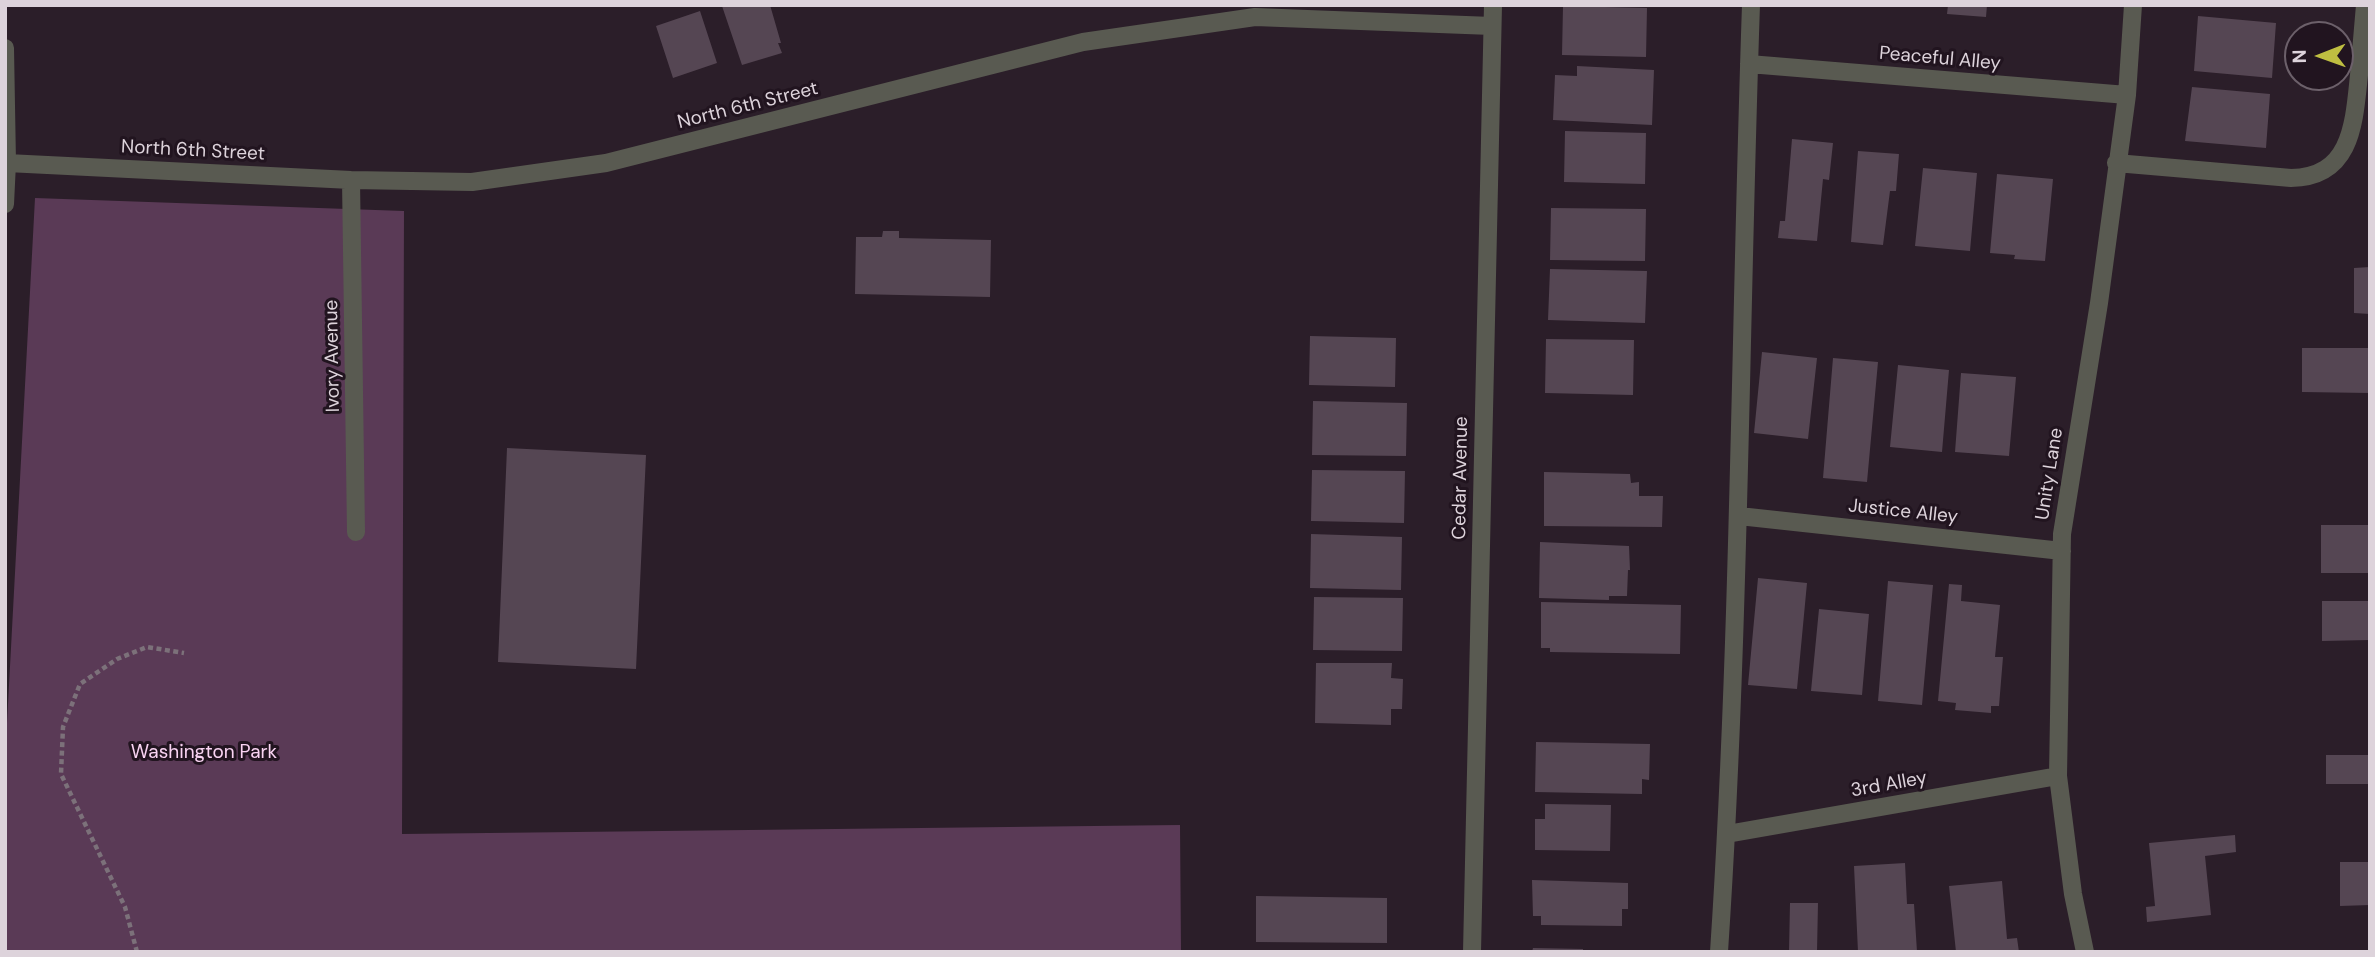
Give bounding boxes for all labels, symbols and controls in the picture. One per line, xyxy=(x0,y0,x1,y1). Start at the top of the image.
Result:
north arrow xyxy=(2284,21,2354,91)
street label: Peaceful Alley xyxy=(1878,42,2002,76)
text: N xyxy=(2287,49,2312,63)
street label: North 6th Street xyxy=(675,78,821,134)
street label: North 6th Street xyxy=(120,136,266,166)
street label: Ivory Avenue xyxy=(321,300,345,412)
street label: Cedar Avenue xyxy=(1449,416,1473,540)
street label: Unity Lane xyxy=(2031,426,2069,522)
street label: Justice Alley xyxy=(1847,495,1959,529)
park label: Washington Park xyxy=(131,742,277,764)
street label: 3rd Alley xyxy=(1849,767,1929,803)

